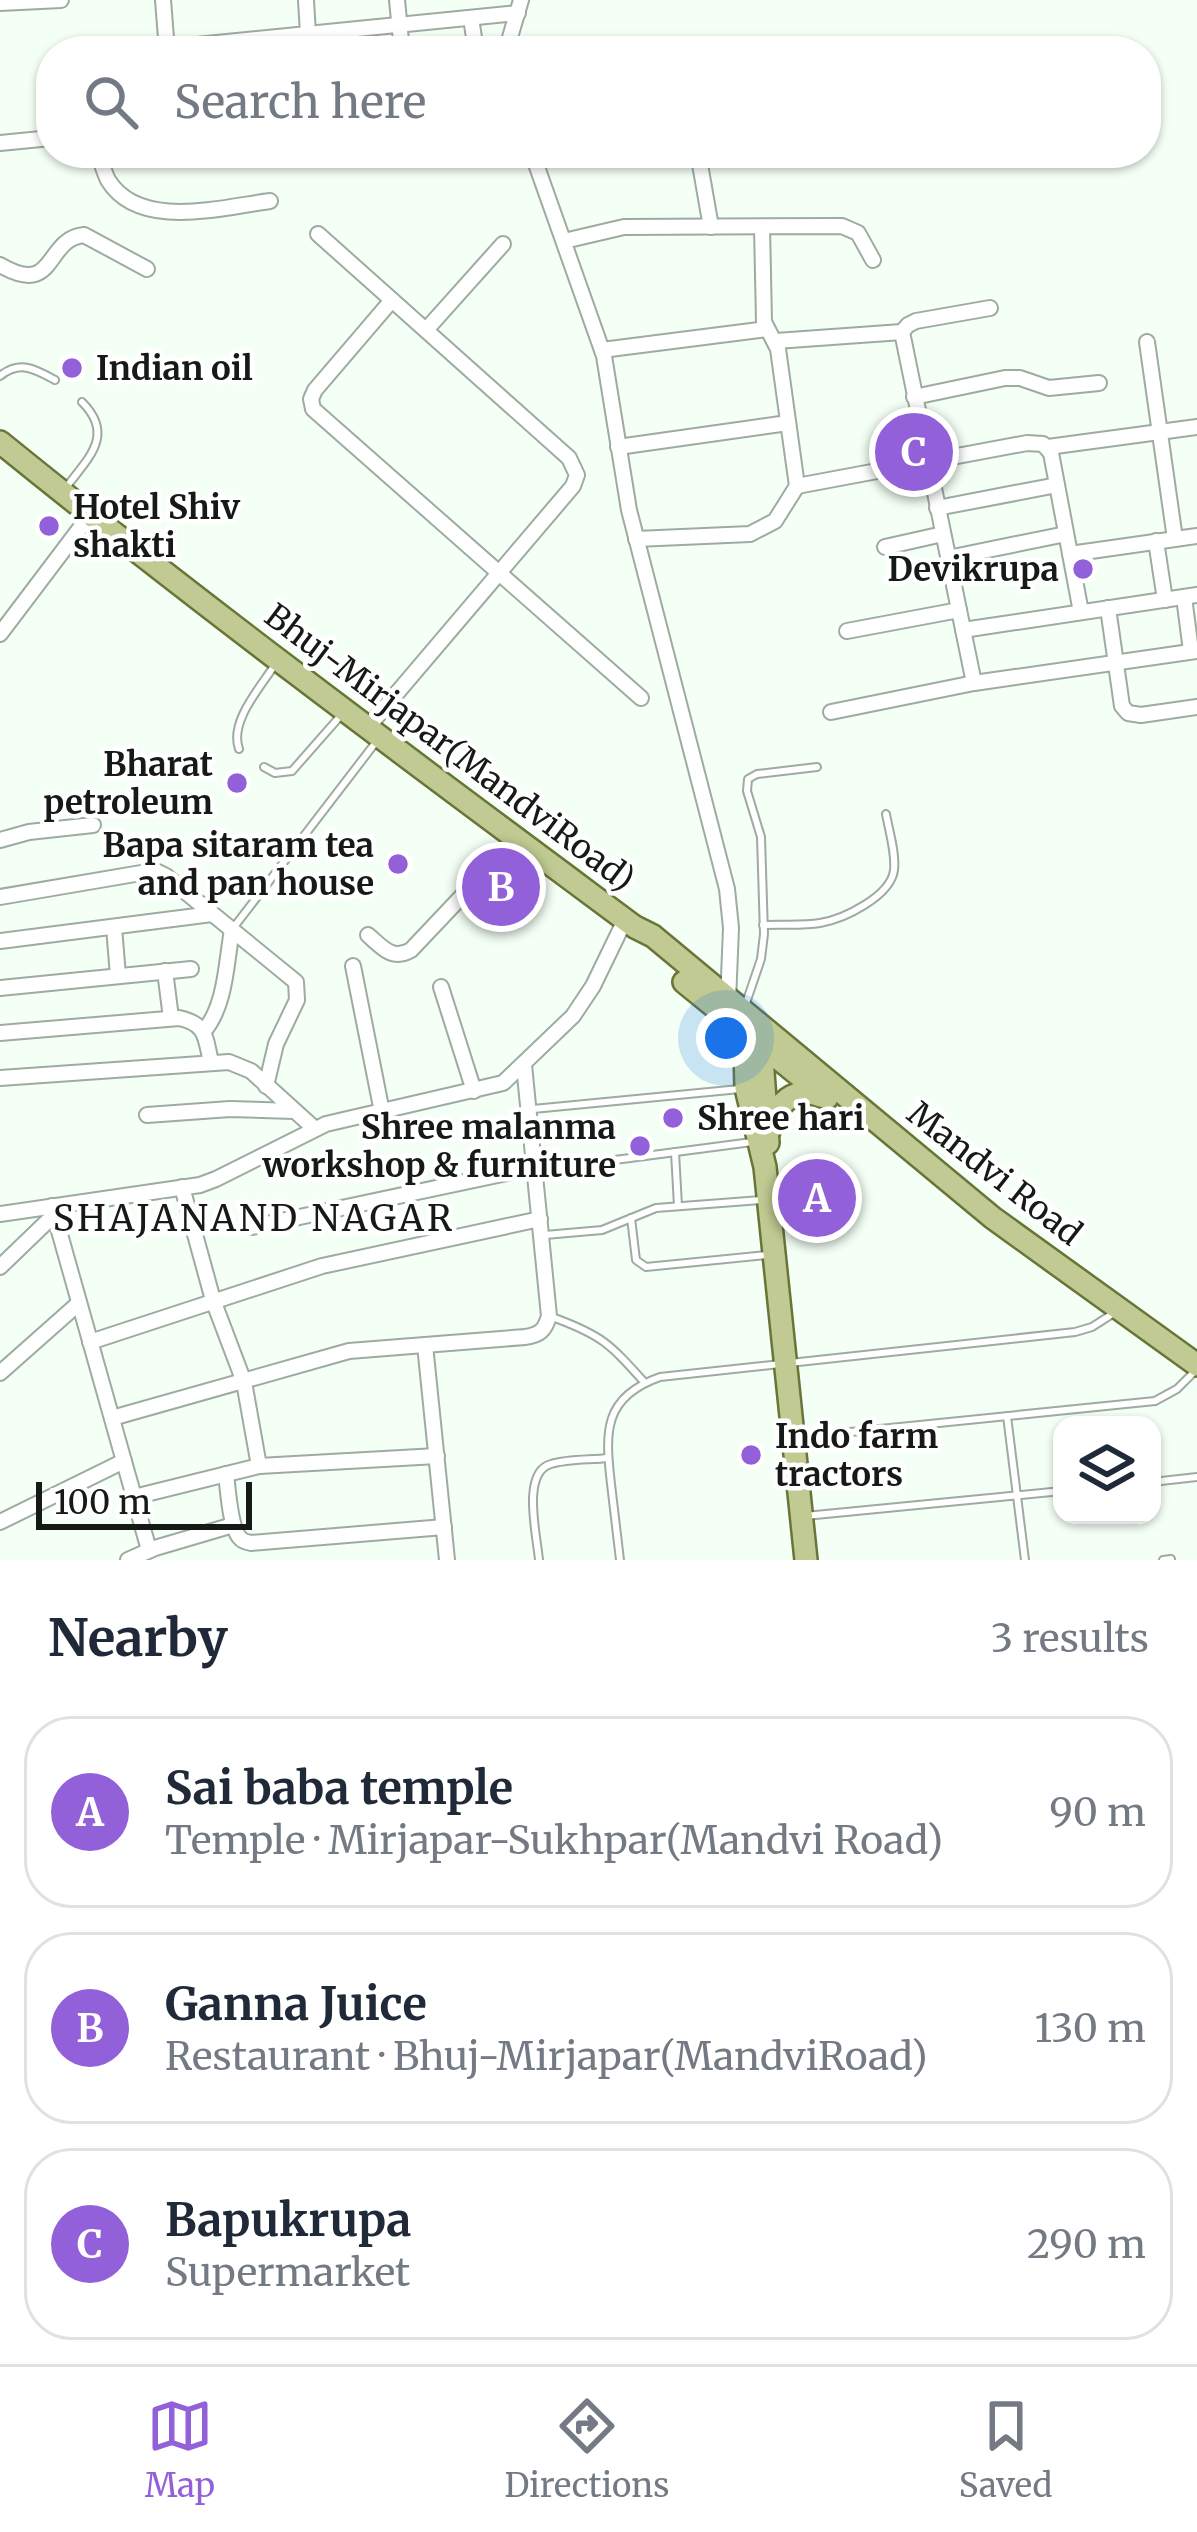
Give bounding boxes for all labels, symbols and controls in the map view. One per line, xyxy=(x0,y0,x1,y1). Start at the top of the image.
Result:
search box xyxy=(36,36,1161,168)
icon: search xyxy=(78,69,144,135)
text: Search here xyxy=(174,74,426,130)
place label: Indian oil xyxy=(96,348,253,389)
marker: Indian oil xyxy=(59,355,85,381)
pin: C xyxy=(875,407,953,497)
place label: Hotel Shiv shakti xyxy=(73,487,241,566)
marker: Hotel Shiv shakti xyxy=(36,513,62,539)
place label: Devikrupa xyxy=(888,549,1059,590)
marker: Devikrupa xyxy=(1070,556,1096,582)
street label: Bhuj-Mirjapar(MandviRoad) xyxy=(258,595,642,899)
place label: Bharat petroleum xyxy=(43,744,213,823)
marker: Bharat petroleum xyxy=(224,770,250,796)
place label: Bapa sitaram tea and pan house xyxy=(103,825,374,904)
pin: B xyxy=(462,842,540,932)
marker: Bapa sitaram tea and pan house xyxy=(385,851,411,877)
your location xyxy=(696,1008,756,1068)
street label: Mandvi Road xyxy=(900,1093,1090,1254)
place label: Shree hari xyxy=(697,1098,865,1139)
marker: Shree hari xyxy=(660,1105,686,1131)
place label: Shree malanma workshop & furniture xyxy=(261,1107,616,1186)
marker: Shree malanma workshop & furniture xyxy=(627,1133,653,1159)
pin: A xyxy=(778,1153,856,1243)
district label: SHAJANAND NAGAR xyxy=(53,1196,455,1241)
place label: Indo farm tractors xyxy=(775,1416,938,1495)
map controls xyxy=(1053,1416,1161,1524)
button: layers xyxy=(1053,1416,1161,1524)
marker: Indo farm tractors xyxy=(738,1442,764,1468)
scale bar xyxy=(36,1476,252,1529)
text: 100 m xyxy=(54,1482,151,1523)
text: Nearby xyxy=(48,1606,228,1670)
text: 3 results xyxy=(991,1614,1149,1663)
text: Sai baba temple xyxy=(165,1760,513,1816)
text: A xyxy=(76,1788,104,1837)
text: 90 m xyxy=(1049,1788,1146,1837)
text: Temple · Mirjapar-Sukhpar(Mandvi Road) xyxy=(165,1816,943,1865)
text: Ganna Juice xyxy=(165,1976,427,2032)
text: B xyxy=(76,2004,104,2053)
text: 130 m xyxy=(1034,2004,1146,2053)
text: Restaurant · Bhuj-Mirjapar(MandviRoad) xyxy=(165,2032,928,2081)
text: Bapukrupa xyxy=(165,2192,411,2248)
text: C xyxy=(77,2220,103,2269)
text: 290 m xyxy=(1027,2220,1146,2269)
text: Supermarket xyxy=(165,2248,410,2297)
tab: Map xyxy=(145,2393,215,2506)
tab: Directions xyxy=(504,2393,669,2506)
tab: Saved xyxy=(959,2393,1052,2506)

